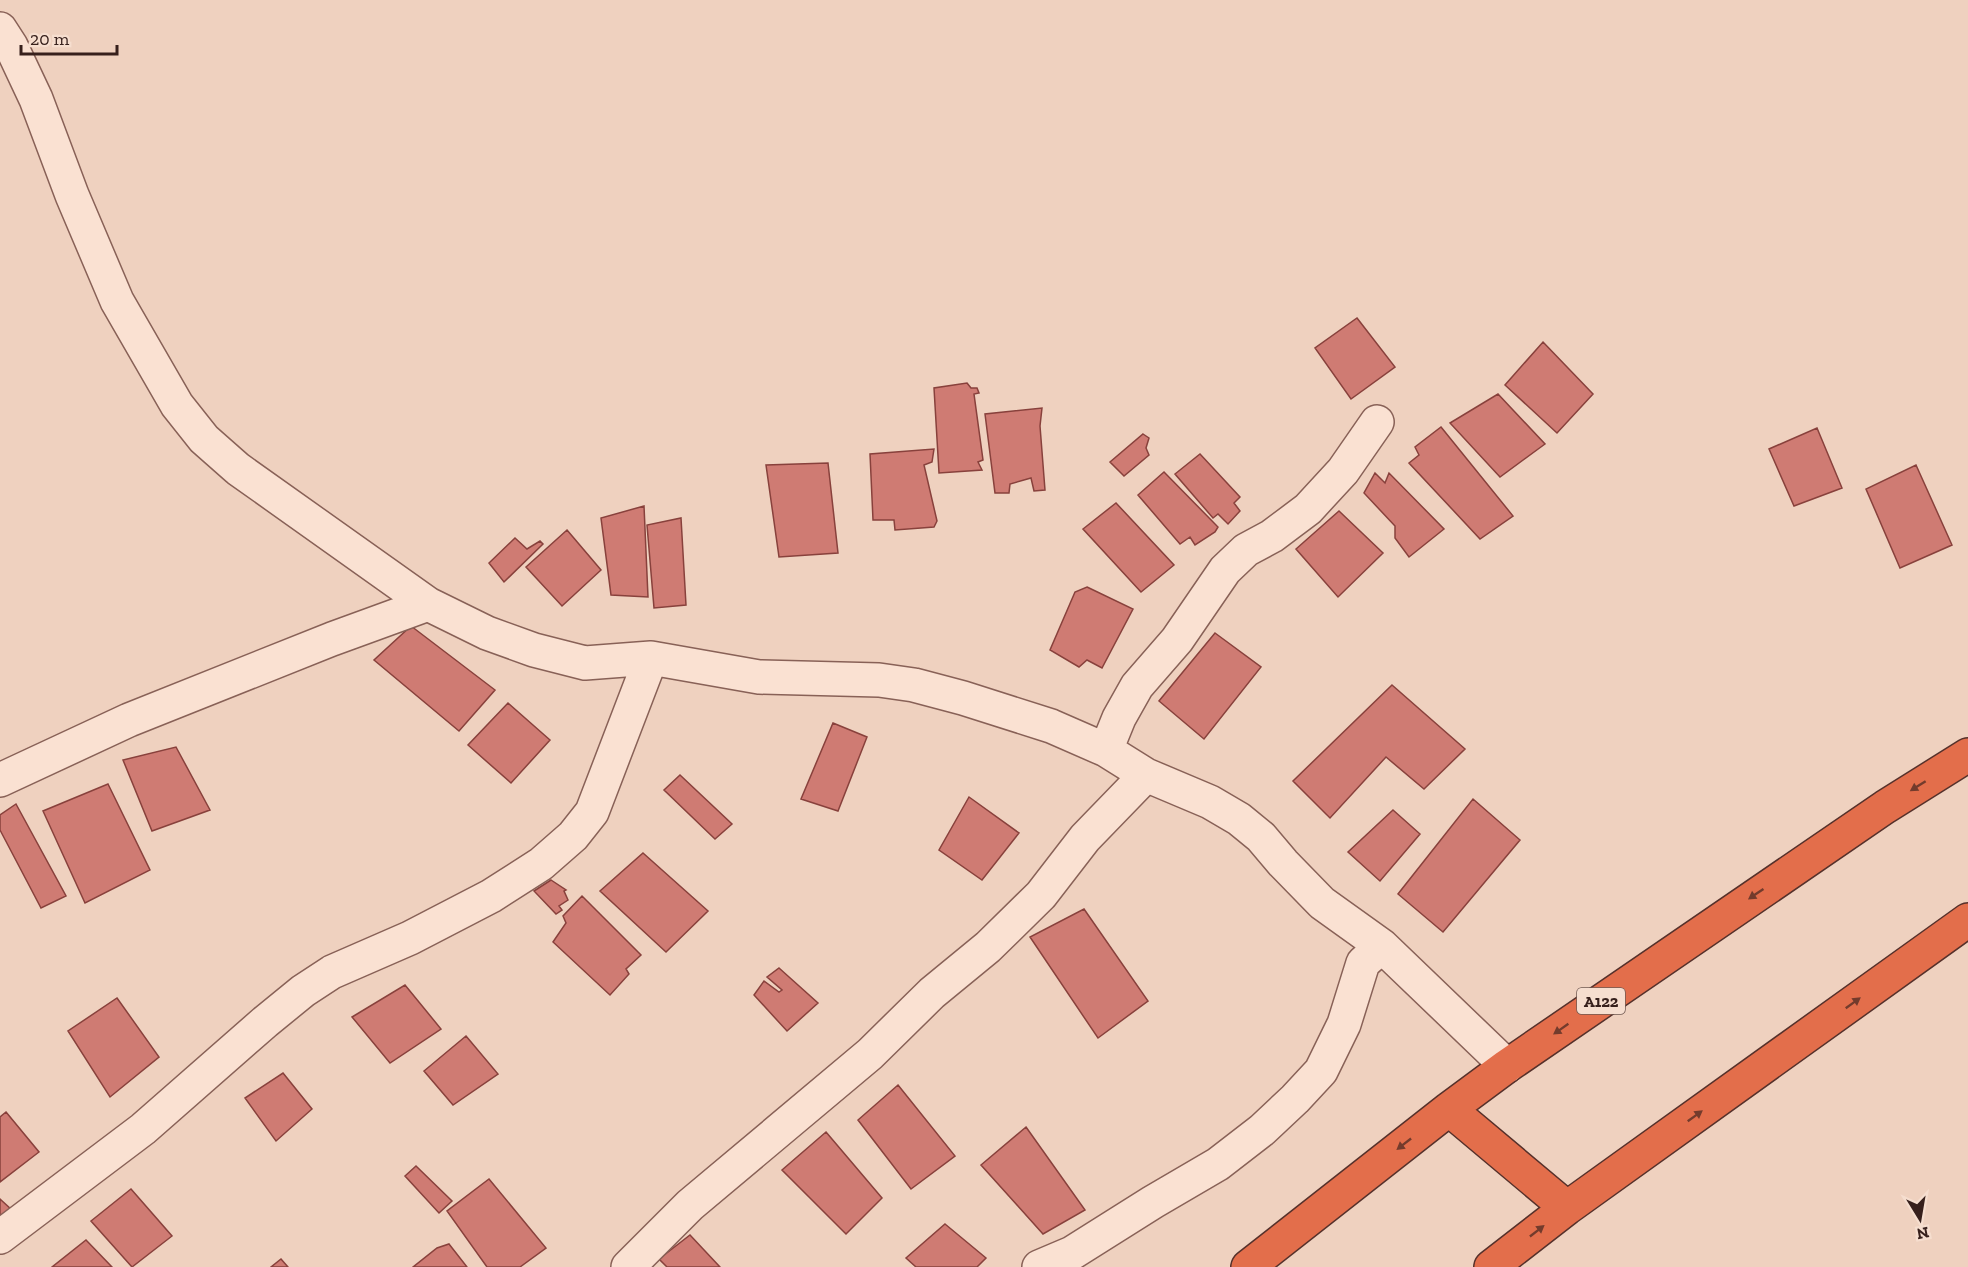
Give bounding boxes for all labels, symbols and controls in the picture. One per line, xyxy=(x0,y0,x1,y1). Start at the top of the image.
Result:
scale bar xyxy=(21,18,117,56)
text: 20 m xyxy=(30,28,70,50)
one-way arrow xyxy=(1910,781,1926,792)
one-way arrow xyxy=(1748,889,1764,900)
road number: A122 xyxy=(1577,988,1625,1014)
one-way arrow xyxy=(1846,997,1861,1009)
one-way arrow xyxy=(1553,1023,1569,1034)
one-way arrow xyxy=(1686,1110,1702,1122)
one-way arrow xyxy=(1396,1138,1412,1151)
north arrow xyxy=(1890,1189,1950,1249)
text: N xyxy=(1915,1223,1931,1244)
one-way arrow xyxy=(1529,1224,1545,1237)

